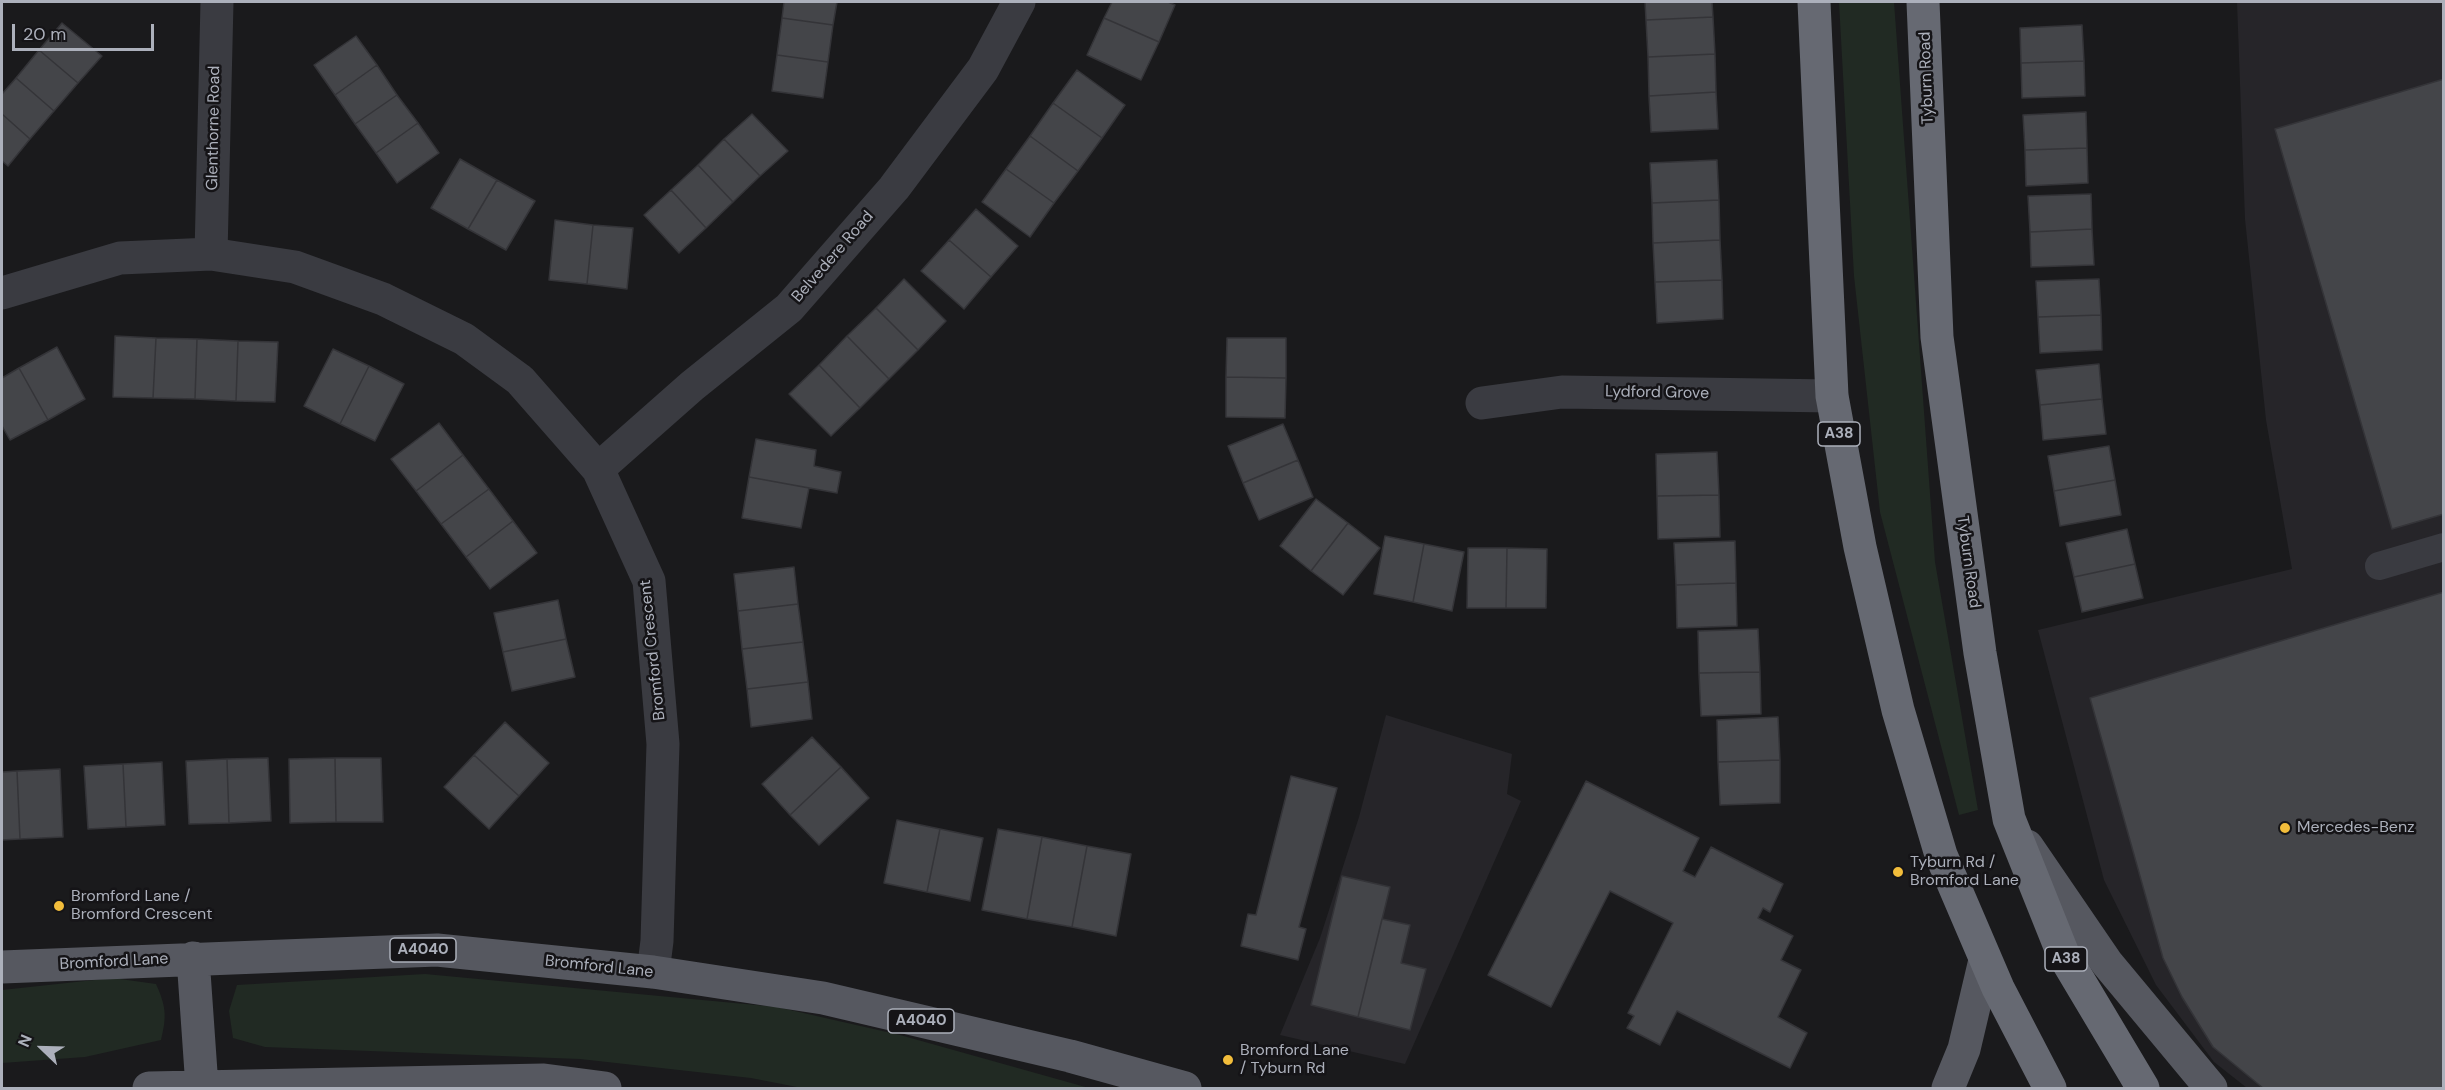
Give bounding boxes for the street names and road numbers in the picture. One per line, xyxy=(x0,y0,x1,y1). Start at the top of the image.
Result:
street label: Tyburn Road xyxy=(1916,31,1938,125)
street label: Glenthorne Road xyxy=(203,66,225,190)
street label: Belvedere Road xyxy=(788,207,878,307)
street label: Lydford Grove xyxy=(1605,382,1709,404)
road number: A38 xyxy=(1818,422,1860,446)
street label: Tyburn Road xyxy=(1952,515,1984,609)
street label: Bromford Crescent xyxy=(636,579,670,721)
road number: A4040 xyxy=(390,938,456,962)
road number: A38 xyxy=(2045,947,2087,971)
street label: Bromford Lane xyxy=(59,950,169,974)
street label: Bromford Lane xyxy=(544,952,654,982)
road number: A4040 xyxy=(888,1009,954,1033)

